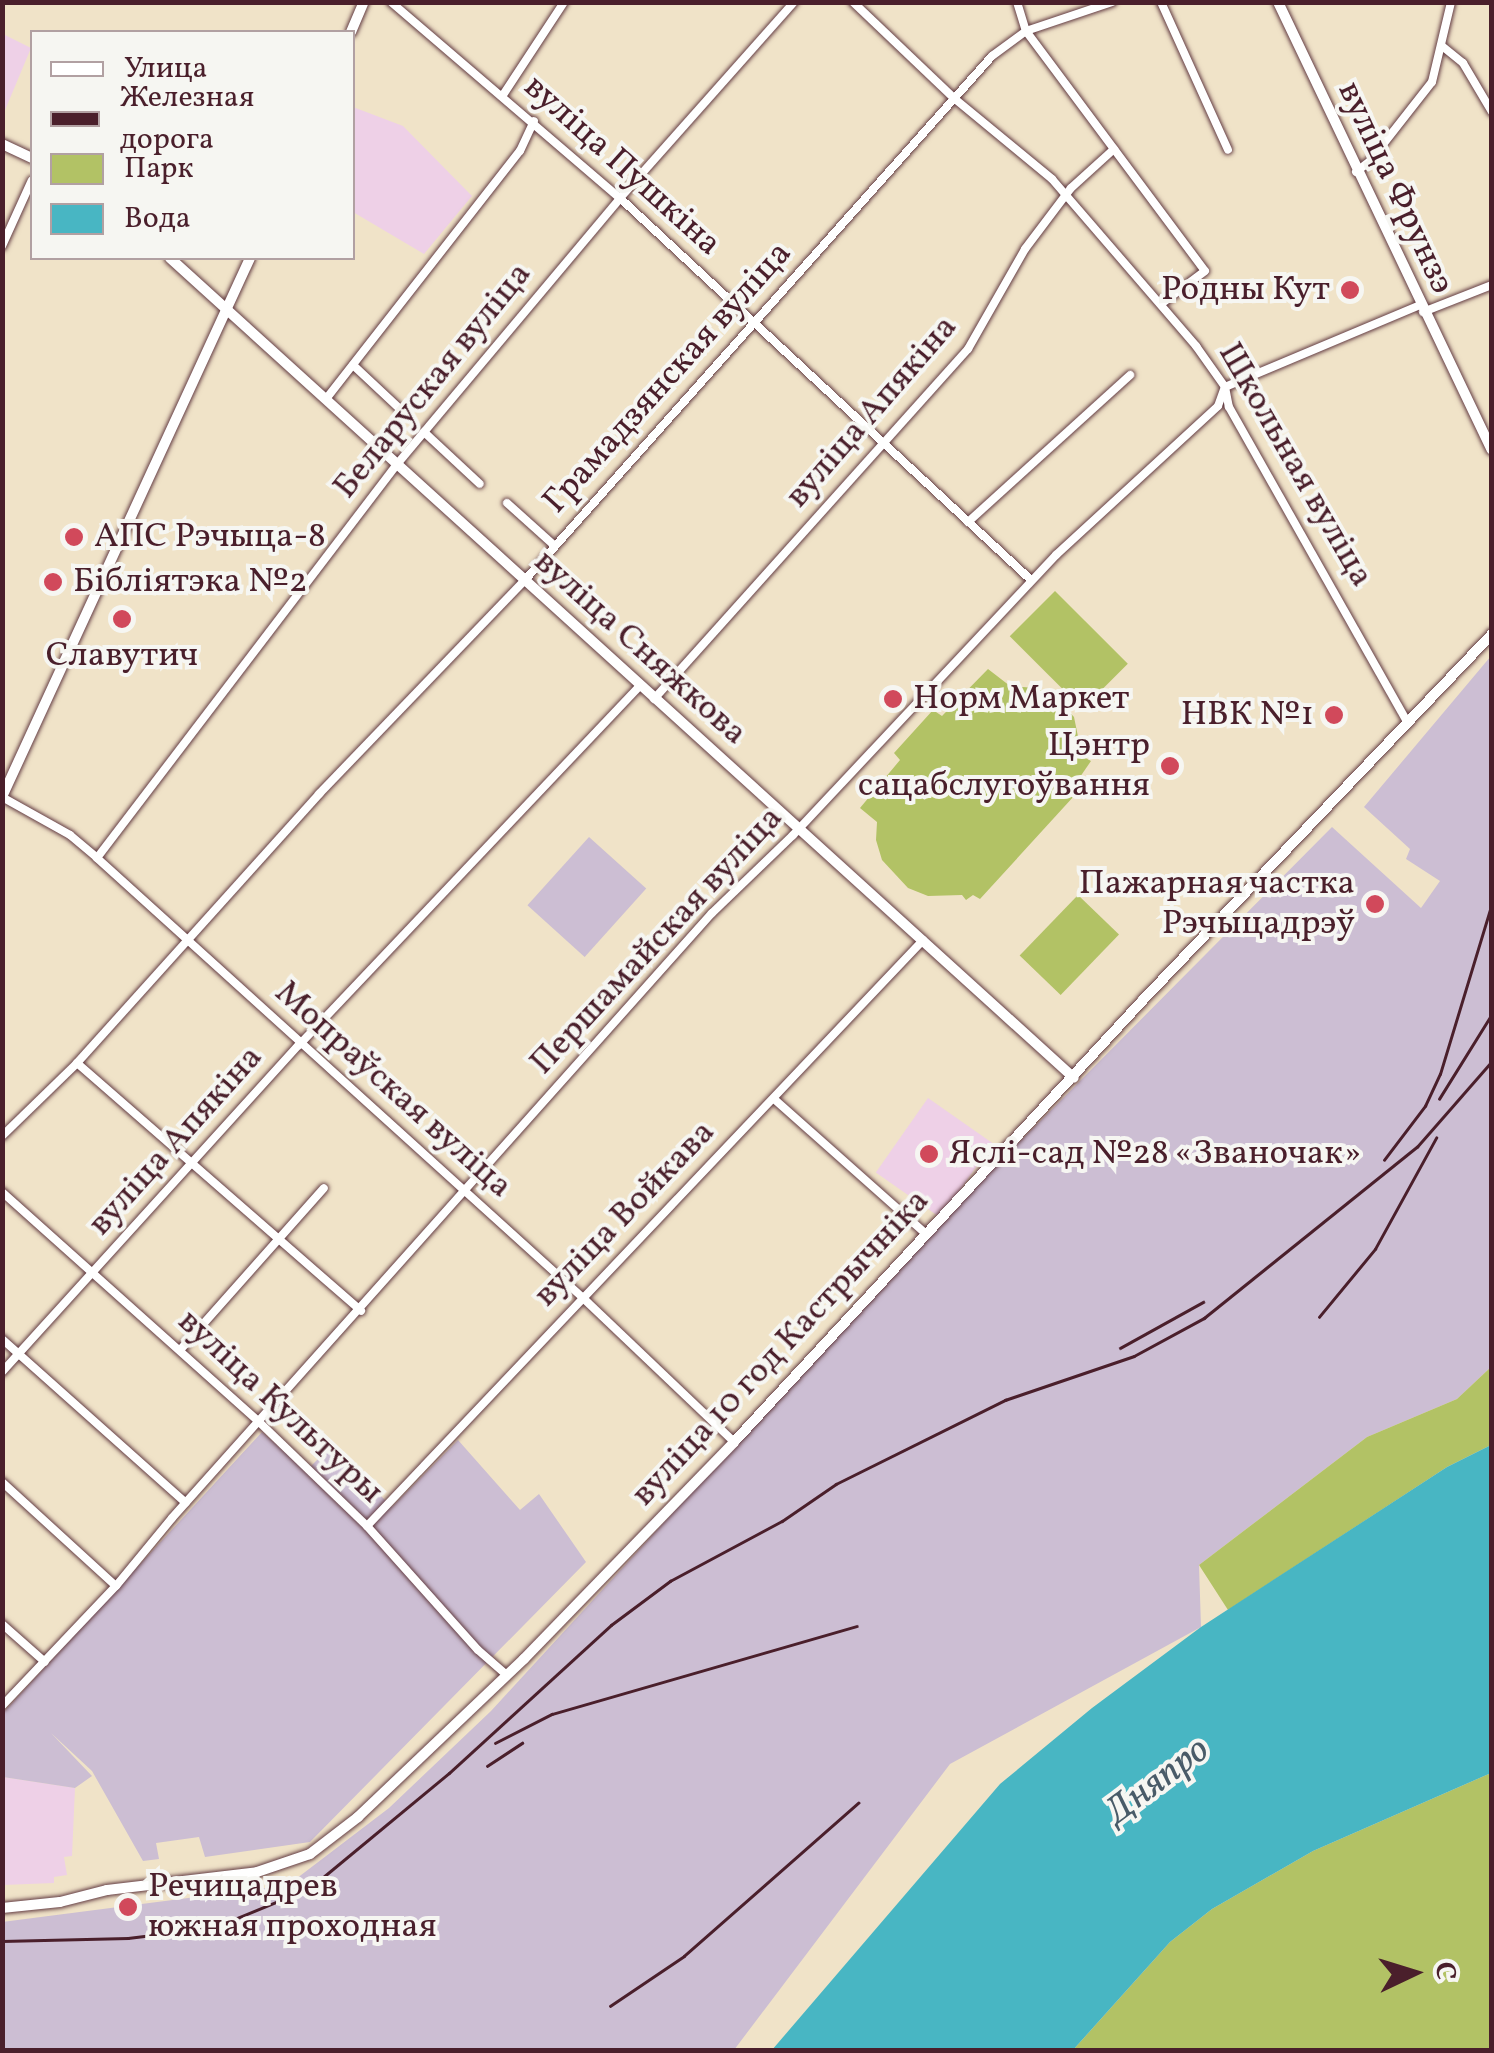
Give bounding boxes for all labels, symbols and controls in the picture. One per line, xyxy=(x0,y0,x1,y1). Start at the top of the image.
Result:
legend xyxy=(30,30,355,260)
text: Улица xyxy=(124,48,207,90)
street label: вуліца Пушкіна xyxy=(515,66,729,266)
street label: вуліца Фрунзэ xyxy=(1328,75,1462,301)
text: Железная дорога xyxy=(120,77,254,161)
text: Парк xyxy=(124,148,193,190)
text: Вода xyxy=(124,198,191,240)
street label: Грамадзянская вуліца xyxy=(535,233,801,523)
street label: Беларуская вуліца xyxy=(325,254,541,508)
place label: Родны Кут xyxy=(1161,269,1330,311)
marker: Родны Кут xyxy=(1339,279,1361,301)
street label: вуліца Апякіна xyxy=(777,307,967,517)
street label: Школьная вуліца xyxy=(1208,335,1382,595)
place label: АПС Рэчыца-8 xyxy=(94,516,326,558)
marker: АПС Рэчыца-8 xyxy=(63,526,85,548)
street label: вуліца Сняжкова xyxy=(525,541,755,755)
place label: Бібліятэка №2 xyxy=(73,561,308,603)
marker: Бібліятэка №2 xyxy=(42,571,64,593)
marker: Славутич xyxy=(111,608,133,630)
place label: Славутич xyxy=(46,635,198,677)
place label: Норм Маркет xyxy=(913,678,1130,720)
marker: Норм Маркет xyxy=(882,688,904,710)
place label: НВК №1 xyxy=(1181,694,1314,736)
marker: НВК №1 xyxy=(1323,704,1345,726)
place label: Цэнтр сацабслугоўвання xyxy=(858,725,1150,807)
marker: Цэнтр сацабслугоўвання xyxy=(1159,755,1181,777)
street label: Першамайская вуліца xyxy=(522,798,792,1084)
place label: Пажарная частка Рэчыцадрэў xyxy=(1078,863,1355,945)
marker: Пажарная частка Рэчыцадрэў xyxy=(1364,893,1386,915)
street label: Мопраўская вуліца xyxy=(266,972,520,1208)
street label: вуліца Апякіна xyxy=(80,1037,272,1245)
street label: вуліца Войкава xyxy=(525,1112,725,1316)
place label: Яслі-сад №28 «Званочак» xyxy=(949,1133,1362,1175)
marker: Яслі-сад №28 «Званочак» xyxy=(918,1143,940,1165)
street label: вуліца 10 год Кастрычніка xyxy=(623,1181,939,1515)
street label: вуліца Культуры xyxy=(169,1301,391,1513)
water label: Дняпро xyxy=(1097,1728,1219,1836)
place label: Речицадрев южная проходная xyxy=(148,1866,437,1948)
marker: Речицадрев южная проходная xyxy=(117,1896,139,1918)
north arrow xyxy=(1364,1923,1464,2023)
text: С xyxy=(1424,1961,1465,1981)

